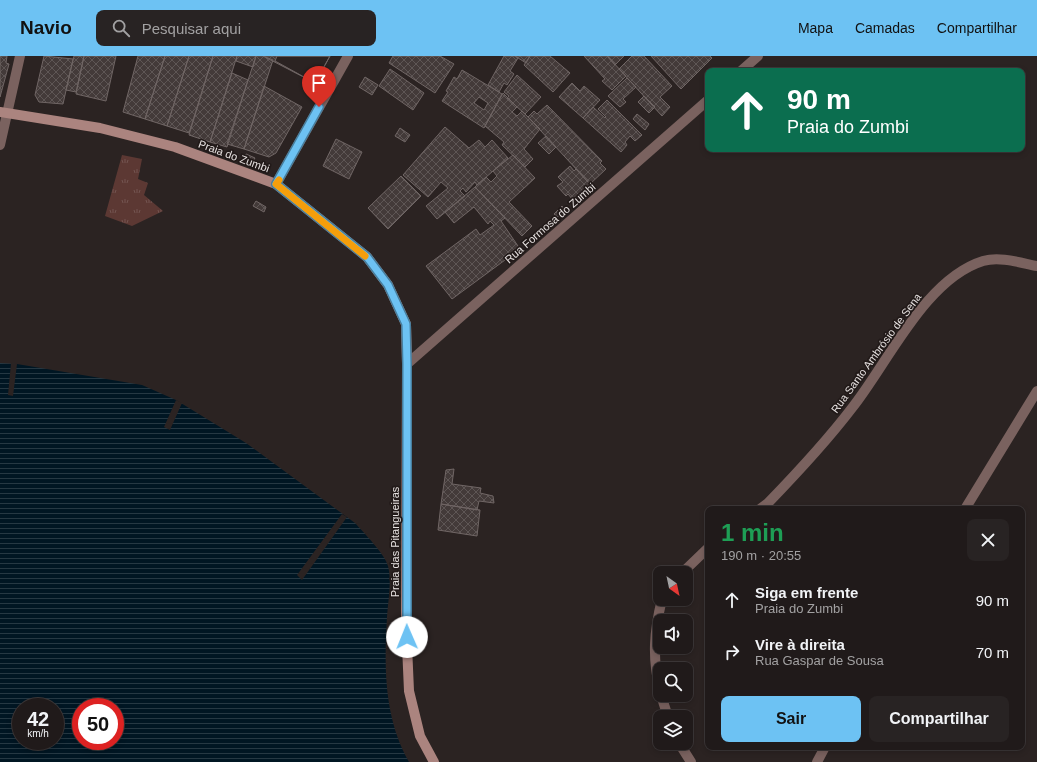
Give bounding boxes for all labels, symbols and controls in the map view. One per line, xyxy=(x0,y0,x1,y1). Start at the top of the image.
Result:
search box xyxy=(96,10,376,46)
text: Navio xyxy=(20,17,72,38)
icon: search xyxy=(110,17,132,39)
text: Pesquisar aqui xyxy=(142,20,241,37)
text: Mapa xyxy=(798,20,833,36)
text: Camadas xyxy=(855,20,915,36)
text: Compartilhar xyxy=(937,20,1017,36)
pin xyxy=(302,66,336,107)
icon: arrive xyxy=(308,72,330,94)
icon: ahead xyxy=(721,84,773,136)
text: 90 m xyxy=(787,84,851,115)
text: Praia do Zumbi xyxy=(787,117,909,137)
street label: Praia do Zumbi xyxy=(197,138,271,174)
street label: Rua Formosa do Zumbi xyxy=(502,181,598,265)
street label: Rua Santo Ambrósio de Sena xyxy=(829,290,924,415)
street label: Praia das Pitangueiras xyxy=(389,486,401,597)
text: 1 min xyxy=(721,519,784,546)
button: close xyxy=(967,519,1009,561)
text: 190 m · 20:55 xyxy=(721,548,801,563)
north arrow xyxy=(653,566,693,606)
map controls xyxy=(653,566,693,750)
text: Siga em frente xyxy=(755,584,858,601)
icon: ahead xyxy=(721,589,743,611)
text: 90 m xyxy=(976,592,1009,609)
text: Praia do Zumbi xyxy=(755,601,843,616)
button: sound xyxy=(653,614,693,654)
position arrow xyxy=(386,616,428,658)
text: Vire à direita xyxy=(755,636,845,653)
icon: right xyxy=(721,641,743,663)
text: 70 m xyxy=(976,644,1009,661)
text: Rua Gaspar de Sousa xyxy=(755,653,884,668)
button: search xyxy=(653,662,693,702)
button: Sair xyxy=(721,696,861,742)
button: Compartilhar xyxy=(869,696,1009,742)
speed limit sign: 50 xyxy=(72,698,124,750)
text: 42 xyxy=(27,708,49,730)
button: layers xyxy=(653,710,693,750)
text: km/h xyxy=(27,728,49,739)

